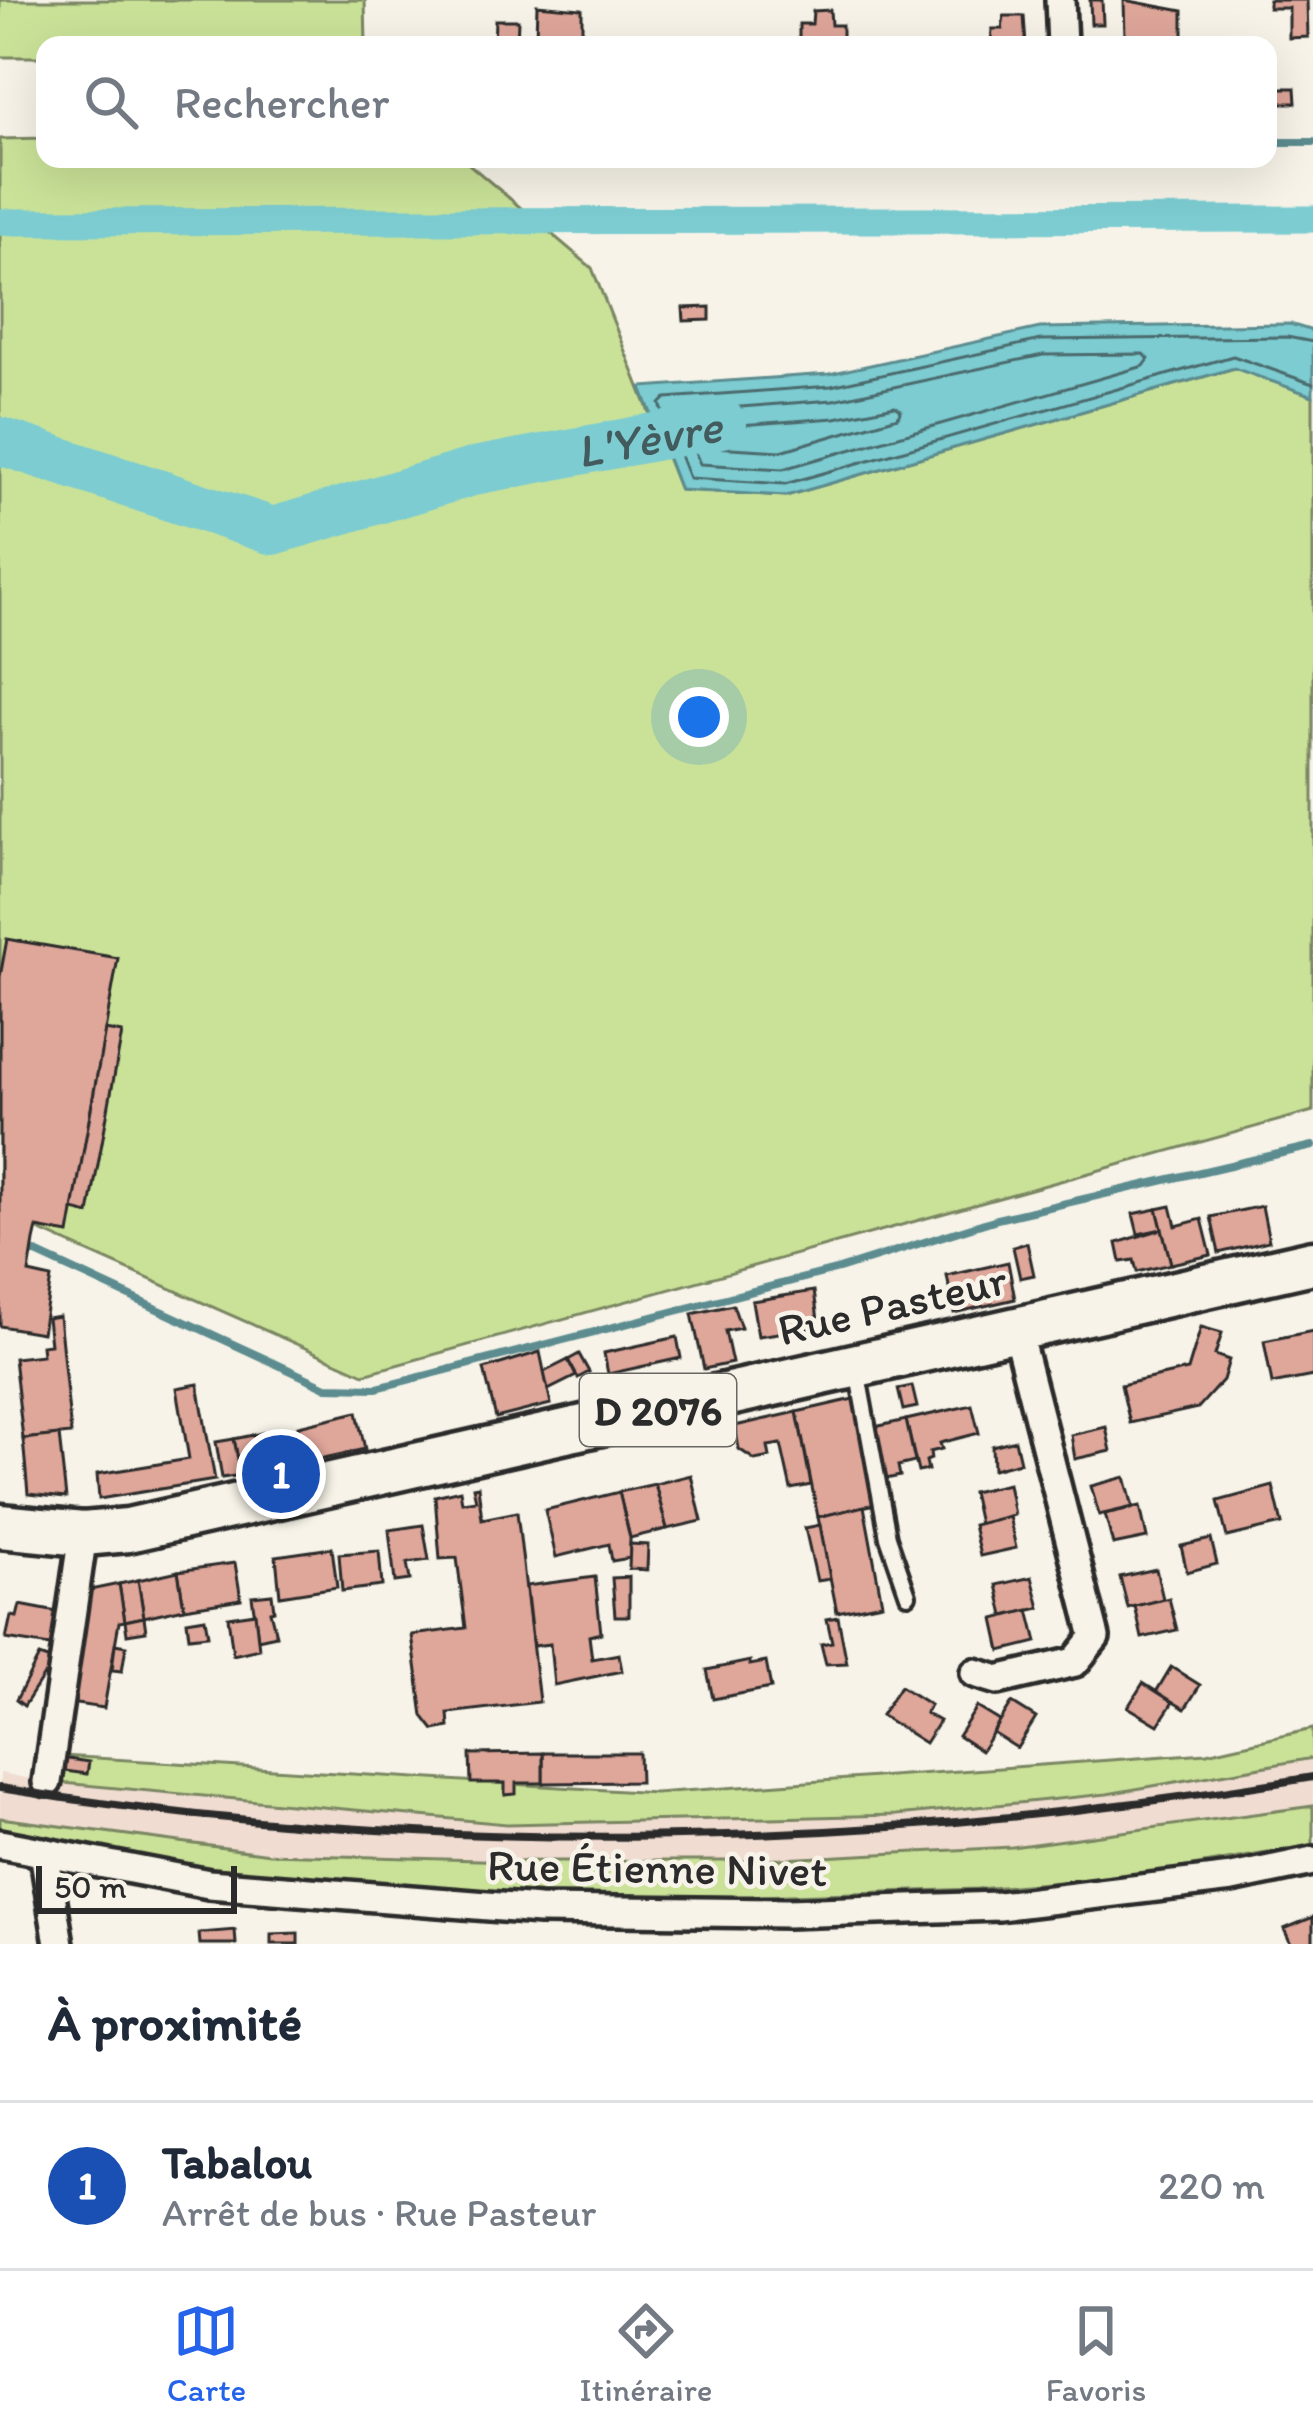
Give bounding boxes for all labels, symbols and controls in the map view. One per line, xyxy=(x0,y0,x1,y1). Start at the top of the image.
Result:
search box xyxy=(36,36,1277,168)
icon: search xyxy=(78,69,144,135)
text: Rechercher xyxy=(174,75,389,129)
water label: L'Yèvre xyxy=(571,396,728,480)
your location xyxy=(669,687,729,747)
street label: Rue Pasteur xyxy=(772,1251,1012,1357)
road number: D 2076 xyxy=(580,1374,736,1446)
pin: 1 xyxy=(242,1429,320,1519)
street label: Rue Étienne Nivet xyxy=(486,1837,828,1897)
scale bar xyxy=(36,1860,237,1913)
text: 50 m xyxy=(54,1867,127,1906)
text: À proximité xyxy=(48,1992,302,2053)
text: Tabalou xyxy=(162,2135,312,2189)
text: 1 xyxy=(78,2162,96,2209)
text: 220 m xyxy=(1158,2162,1265,2209)
text: Arrêt de bus · Rue Pasteur xyxy=(162,2189,596,2236)
tab: Carte xyxy=(167,2298,246,2409)
tab: Itinéraire xyxy=(579,2298,713,2409)
tab: Favoris xyxy=(1046,2298,1146,2409)

